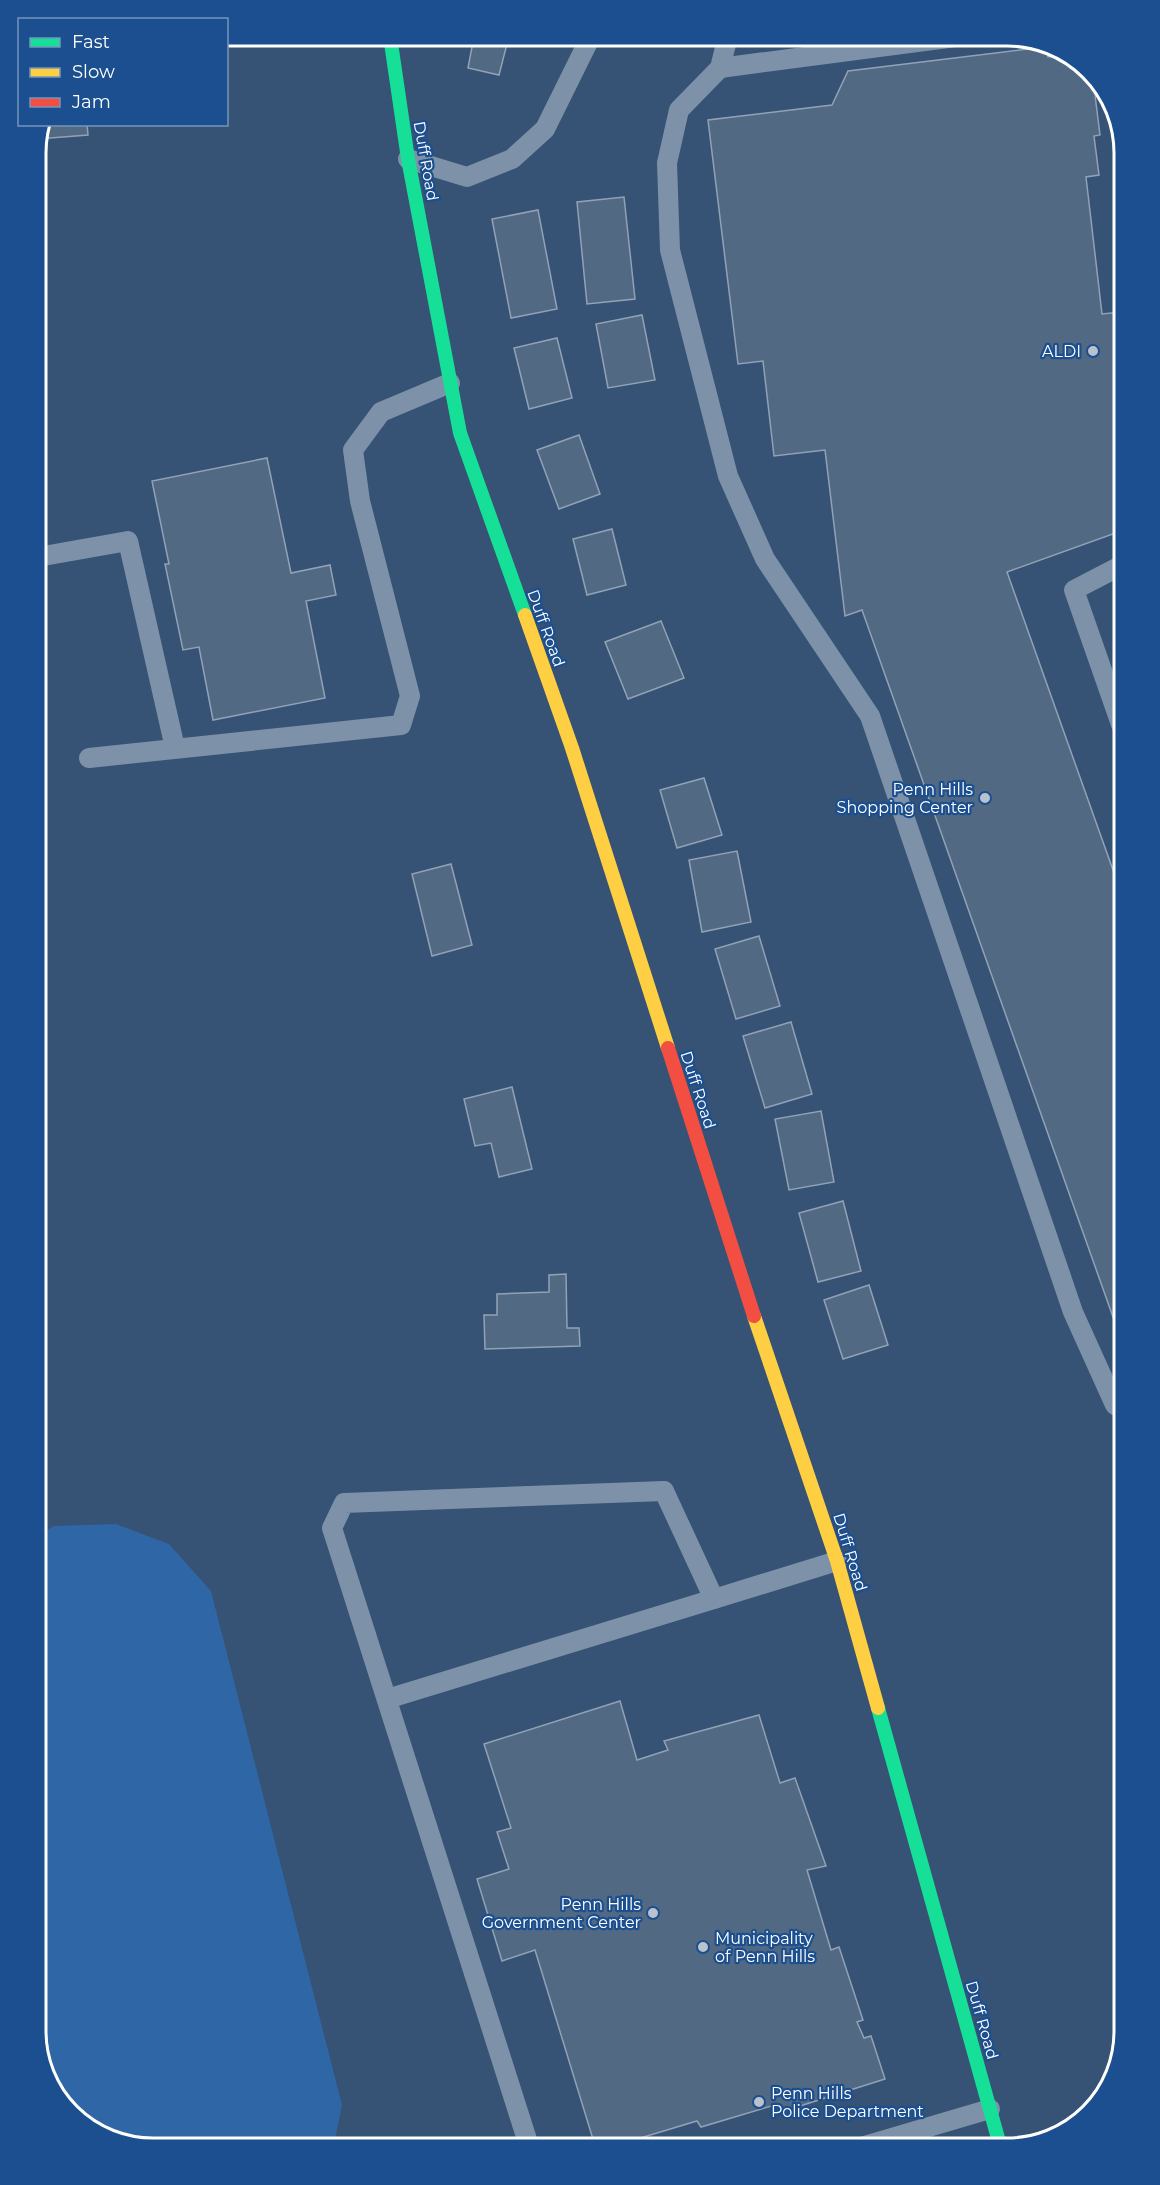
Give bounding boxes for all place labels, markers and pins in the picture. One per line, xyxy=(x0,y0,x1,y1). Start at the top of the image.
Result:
place label: ALDI xyxy=(1042,342,1081,361)
marker: ALDI xyxy=(1086,344,1100,358)
place label: Penn Hills Shopping Center xyxy=(837,780,973,817)
marker: Penn Hills Shopping Center xyxy=(978,791,992,805)
place label: Penn Hills Government Center xyxy=(482,1895,641,1932)
marker: Penn Hills Government Center xyxy=(646,1906,660,1920)
place label: Municipality of Penn Hills xyxy=(715,1929,815,1966)
marker: Municipality of Penn Hills xyxy=(696,1940,710,1954)
place label: Penn Hills Police Department xyxy=(771,2084,924,2121)
marker: Penn Hills Police Department xyxy=(752,2095,766,2109)

